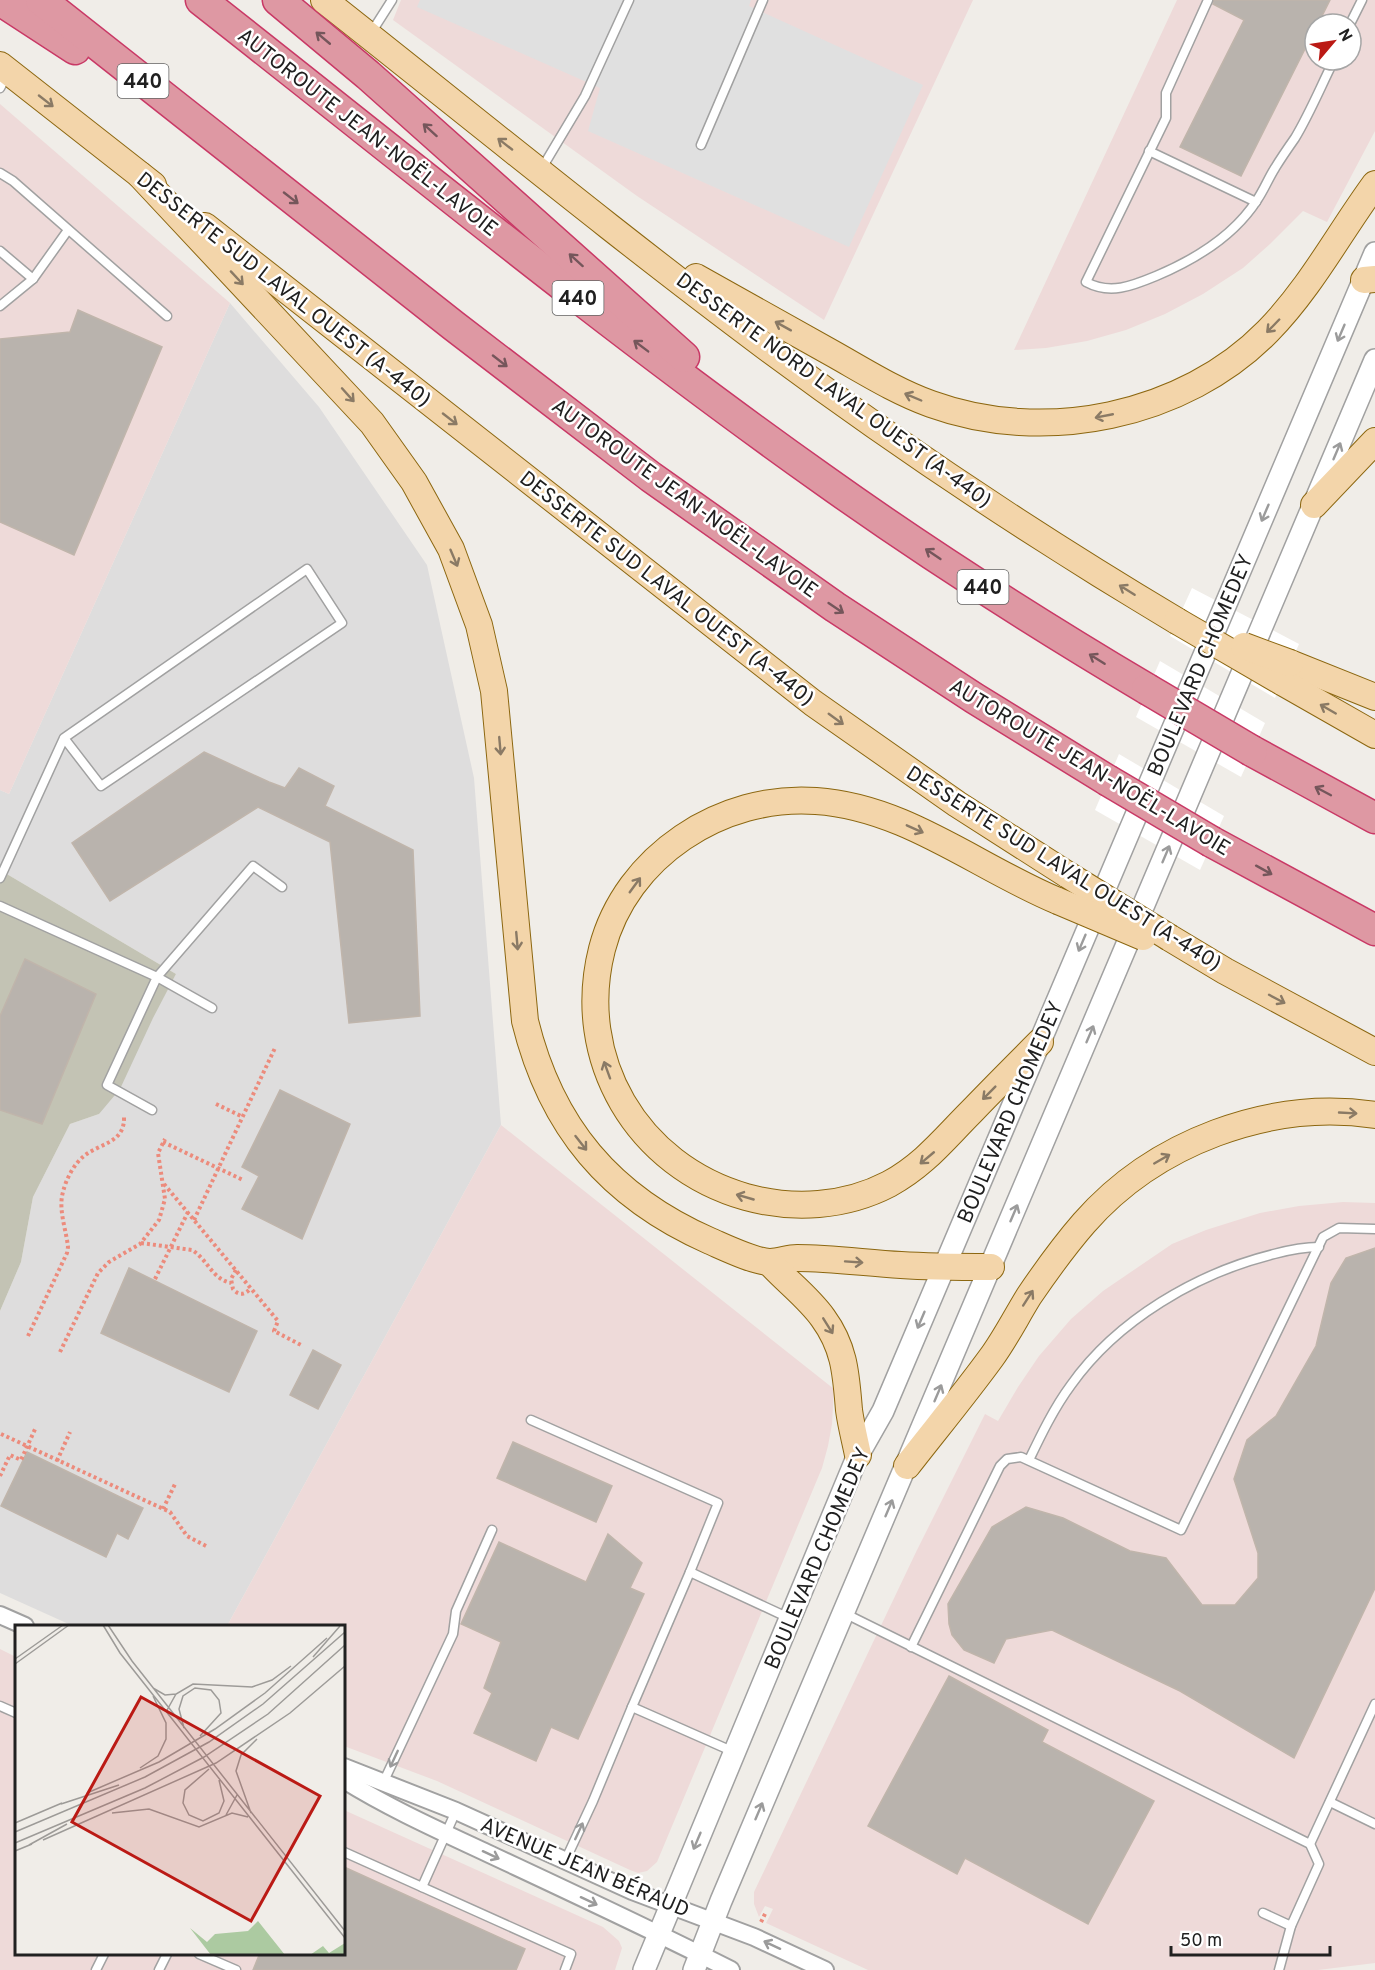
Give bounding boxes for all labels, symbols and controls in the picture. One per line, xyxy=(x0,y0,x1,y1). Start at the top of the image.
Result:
north arrow xyxy=(1303,12,1363,72)
street label: AUTOROUTE JEAN-NOËL-LAVOIE xyxy=(231,23,503,243)
text: N xyxy=(1333,26,1356,46)
one-way arrow xyxy=(316,31,331,45)
road number: 440 xyxy=(118,64,168,98)
one-way arrow xyxy=(38,95,54,108)
one-way arrow xyxy=(423,123,438,137)
one-way arrow xyxy=(498,137,514,150)
street label: DESSERTE SUD LAVAL OUEST (A-440) xyxy=(130,167,436,414)
one-way arrow xyxy=(283,192,299,205)
one-way arrow xyxy=(569,253,584,267)
street label: DESSERTE NORD LAVAL OUEST (A-440) xyxy=(670,268,996,515)
one-way arrow xyxy=(230,271,244,286)
road number: 440 xyxy=(552,281,604,315)
one-way arrow xyxy=(1266,319,1280,334)
one-way arrow xyxy=(775,320,792,332)
one-way arrow xyxy=(1335,324,1346,342)
one-way arrow xyxy=(633,340,649,353)
one-way arrow xyxy=(492,355,508,368)
one-way arrow xyxy=(341,388,355,403)
one-way arrow xyxy=(904,391,922,402)
street label: AUTOROUTE JEAN-NOËL-LAVOIE xyxy=(545,393,823,605)
one-way arrow xyxy=(1094,411,1114,422)
one-way arrow xyxy=(441,412,457,425)
one-way arrow xyxy=(1332,442,1343,461)
street label: DESSERTE SUD LAVAL OUEST (A-440) xyxy=(513,466,819,713)
one-way arrow xyxy=(1259,503,1270,521)
one-way arrow xyxy=(924,547,941,560)
one-way arrow xyxy=(449,548,460,567)
street label: BOULEVARD CHOMEDEY xyxy=(1142,550,1260,781)
road number: 440 xyxy=(958,570,1008,604)
one-way arrow xyxy=(1118,584,1135,597)
one-way arrow xyxy=(828,601,845,614)
one-way arrow xyxy=(1089,652,1106,664)
street label: AUTOROUTE JEAN-NOËL-LAVOIE xyxy=(944,673,1235,863)
one-way arrow xyxy=(1320,702,1337,714)
one-way arrow xyxy=(827,712,843,725)
one-way arrow xyxy=(495,736,506,756)
street label: DESSERTE SUD LAVAL OUEST (A-440) xyxy=(901,761,1226,978)
one-way arrow xyxy=(1315,785,1333,796)
one-way arrow xyxy=(905,823,923,835)
one-way arrow xyxy=(1161,846,1172,864)
one-way arrow xyxy=(1254,865,1272,876)
one-way arrow xyxy=(628,877,641,893)
one-way arrow xyxy=(512,930,523,950)
one-way arrow xyxy=(1076,934,1087,952)
one-way arrow xyxy=(1268,993,1285,1005)
street label: BOULEVARD CHOMEDEY xyxy=(952,997,1070,1228)
one-way arrow xyxy=(1085,1025,1096,1044)
one-way arrow xyxy=(601,1061,612,1080)
one-way arrow xyxy=(981,1086,996,1101)
one-way arrow xyxy=(1338,1108,1358,1119)
one-way arrow xyxy=(574,1135,587,1151)
one-way arrow xyxy=(919,1151,935,1164)
one-way arrow xyxy=(1153,1153,1170,1165)
one-way arrow xyxy=(735,1191,754,1202)
one-way arrow xyxy=(1009,1205,1020,1223)
one-way arrow xyxy=(843,1257,863,1268)
one-way arrow xyxy=(1022,1290,1034,1307)
one-way arrow xyxy=(915,1311,926,1329)
one-way arrow xyxy=(822,1317,834,1334)
one-way arrow xyxy=(933,1384,944,1403)
street label: BOULEVARD CHOMEDEY xyxy=(759,1443,877,1674)
one-way arrow xyxy=(884,1499,895,1518)
inset map xyxy=(15,1625,345,1955)
one-way arrow xyxy=(388,1750,399,1768)
one-way arrow xyxy=(754,1802,766,1820)
street label: AVENUE JEAN BÉRAUD xyxy=(476,1811,693,1925)
one-way arrow xyxy=(574,1823,586,1841)
one-way arrow xyxy=(691,1831,702,1849)
one-way arrow xyxy=(481,1849,499,1861)
one-way arrow xyxy=(579,1895,597,1907)
scale bar xyxy=(1171,1919,1330,1957)
text: 50 m xyxy=(1180,1930,1222,1953)
one-way arrow xyxy=(763,1939,781,1951)

